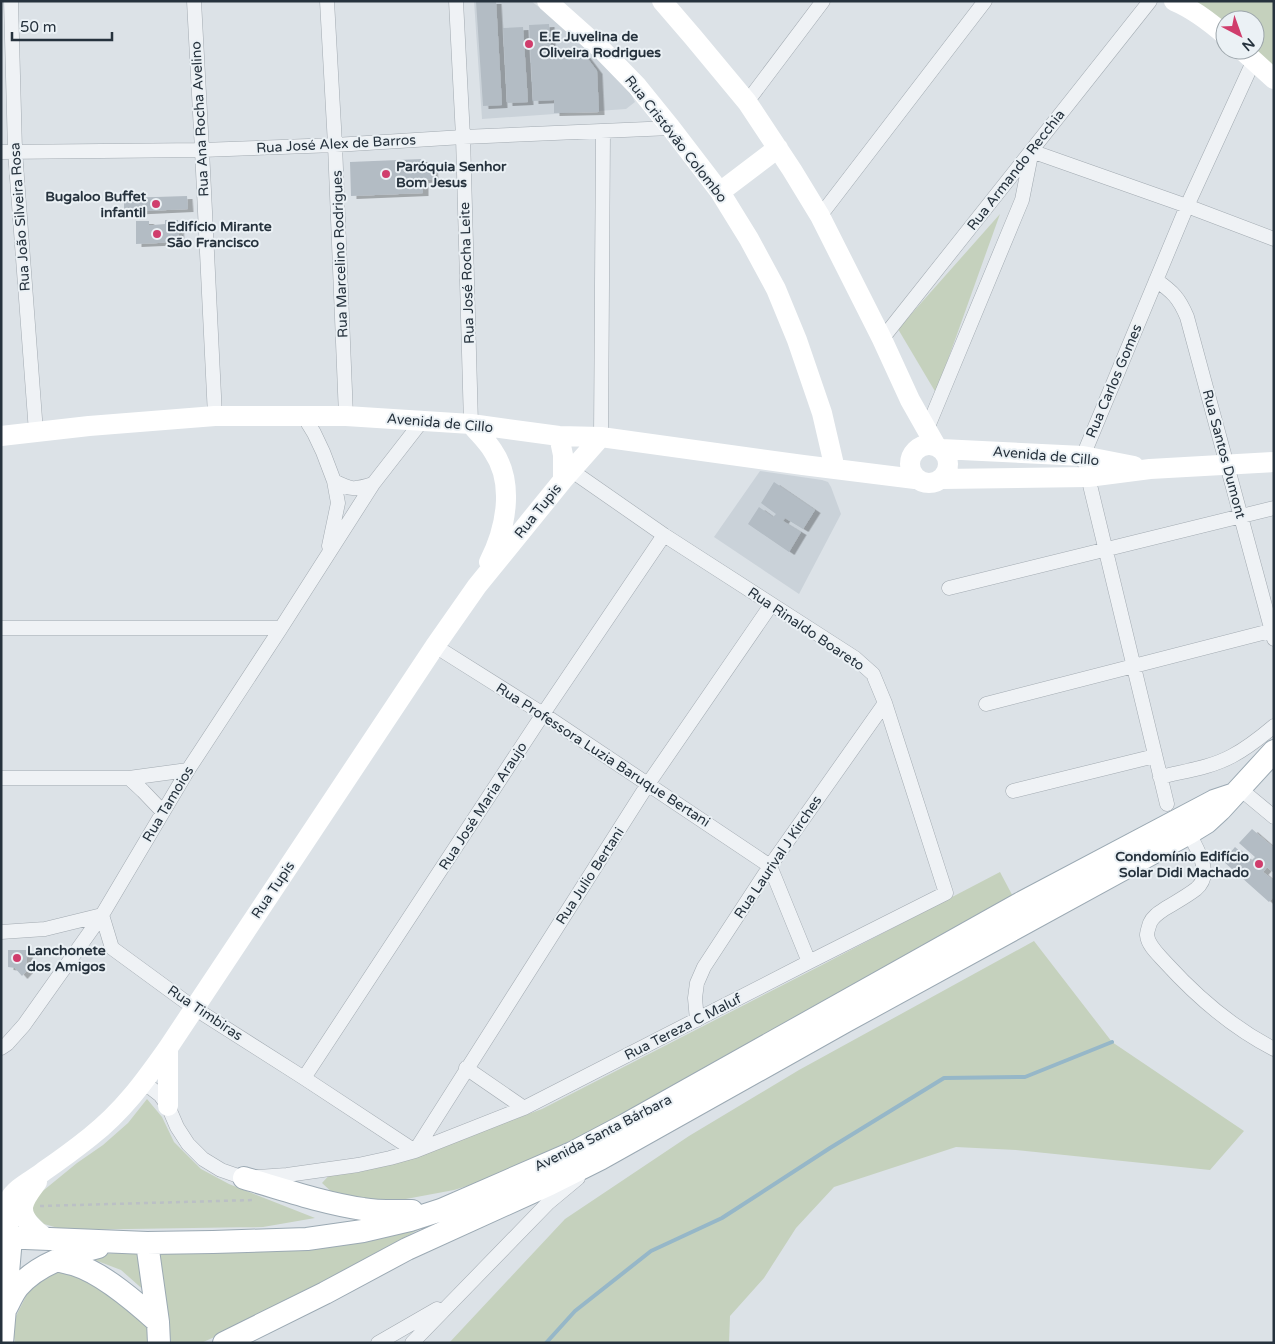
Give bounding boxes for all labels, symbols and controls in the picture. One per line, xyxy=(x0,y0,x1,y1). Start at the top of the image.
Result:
scale bar xyxy=(12,10,112,42)
north arrow xyxy=(1215,10,1265,60)
text: 50 m xyxy=(20,18,57,36)
place label: E.E Juvelina de Oliveira Rodrigues xyxy=(539,28,661,61)
text: N xyxy=(1238,34,1258,55)
marker: E.E Juvelina de Oliveira Rodrigues xyxy=(523,38,535,50)
street label: Rua Ana Rocha Avelino xyxy=(187,41,213,197)
street label: Rua Cristóvão Colombo xyxy=(621,72,731,206)
street label: Rua Armando Recchia xyxy=(964,106,1068,234)
street label: Rua José Alex de Barros xyxy=(256,131,417,157)
street label: Rua João Silveira Rosa xyxy=(6,142,34,292)
place label: Paróquia Senhor Bom Jesus xyxy=(396,158,507,191)
marker: Paróquia Senhor Bom Jesus xyxy=(380,168,392,180)
street label: Rua Marcelino Rodrigues xyxy=(329,170,351,338)
place label: Bugaloo Buffet infantil xyxy=(45,188,147,221)
marker: Bugaloo Buffet infantil xyxy=(150,198,162,210)
street label: Rua José Rocha Leite xyxy=(456,202,478,344)
place label: Edifício Mirante São Francisco xyxy=(167,218,272,251)
marker: Edifício Mirante São Francisco xyxy=(151,228,163,240)
street label: Rua Carlos Gomes xyxy=(1082,321,1146,440)
street label: Rua Santos Dumont xyxy=(1199,388,1250,521)
street label: Avenida de Cillo xyxy=(386,410,494,436)
street label: Avenida de Cillo xyxy=(992,443,1100,469)
street label: Rua Tupis xyxy=(511,480,565,542)
street label: Rua Rinaldo Boareto xyxy=(744,584,868,674)
street label: Rua Professora Luzia Baruque Bertani xyxy=(493,679,713,831)
street label: Rua José Maria Araujo xyxy=(435,739,531,873)
street label: Rua Tamoios xyxy=(139,763,197,845)
street label: Rua Laurival J Kirches xyxy=(731,792,826,922)
street label: Rua Julio Bertani xyxy=(552,824,628,928)
place label: Condomínio Edifício Solar Didi Machado xyxy=(1115,848,1249,881)
street label: Rua Tupis xyxy=(248,858,298,922)
marker: Condomínio Edifício Solar Didi Machado xyxy=(1253,858,1265,870)
place label: Lanchonete dos Amigos xyxy=(27,942,106,975)
marker: Lanchonete dos Amigos xyxy=(11,952,23,964)
street label: Rua Timbiras xyxy=(164,982,246,1045)
street label: Rua Tereza C Maluf xyxy=(622,990,745,1064)
street label: Avenida Santa Bárbara xyxy=(531,1091,675,1175)

